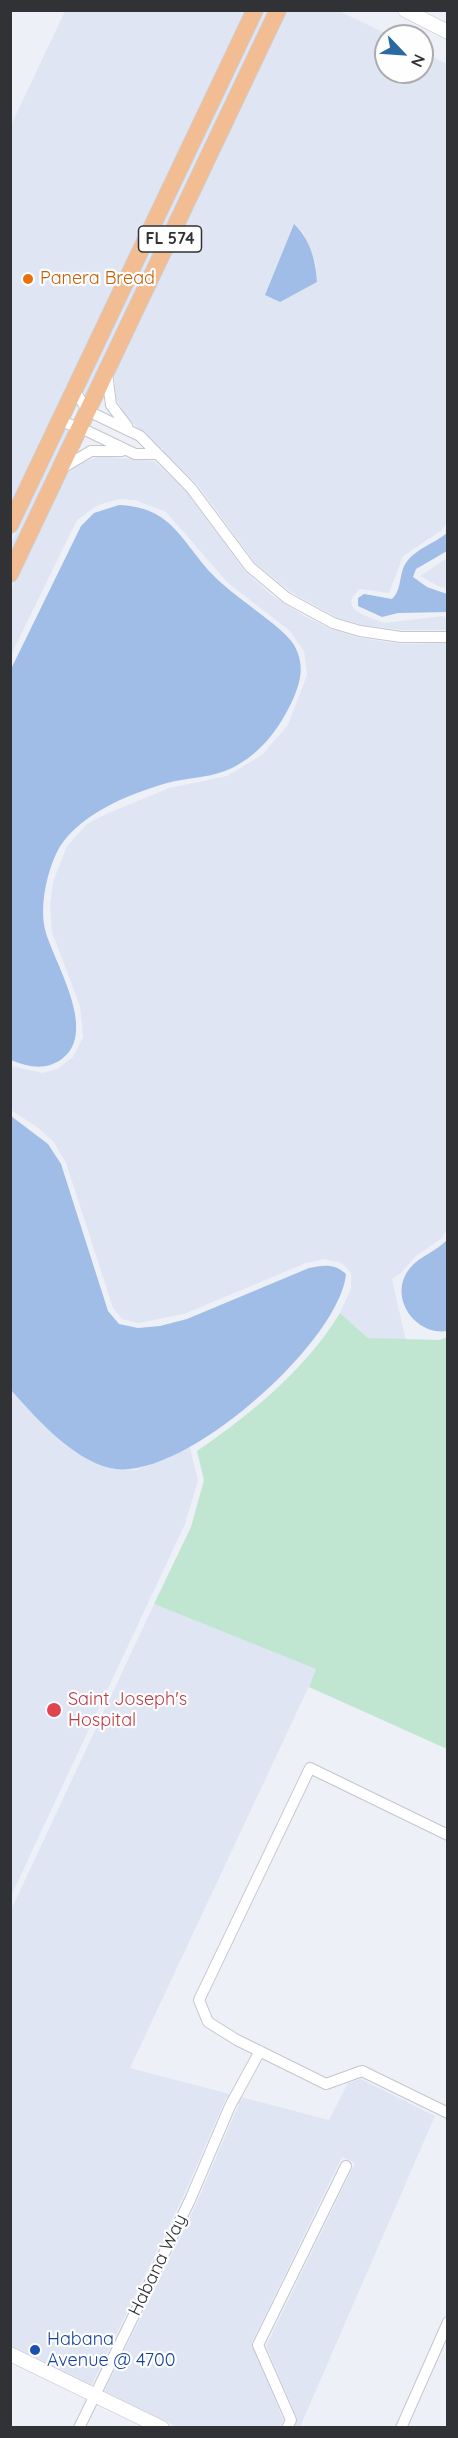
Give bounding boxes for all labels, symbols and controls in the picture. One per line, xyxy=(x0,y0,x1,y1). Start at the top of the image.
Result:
north arrow xyxy=(374,24,434,84)
text: N xyxy=(407,51,430,70)
road number: FL 574 xyxy=(138,226,201,252)
place label: Panera Bread xyxy=(40,268,155,290)
marker: Panera Bread xyxy=(21,272,35,286)
place label: Saint Joseph's Hospital xyxy=(68,1689,187,1732)
marker: Saint Joseph's Hospital xyxy=(45,1701,63,1719)
street label: Habana Way xyxy=(124,2211,192,2319)
place label: Habana Avenue @ 4700 xyxy=(47,2329,175,2372)
marker: Habana Avenue @ 4700 xyxy=(28,2343,42,2357)

